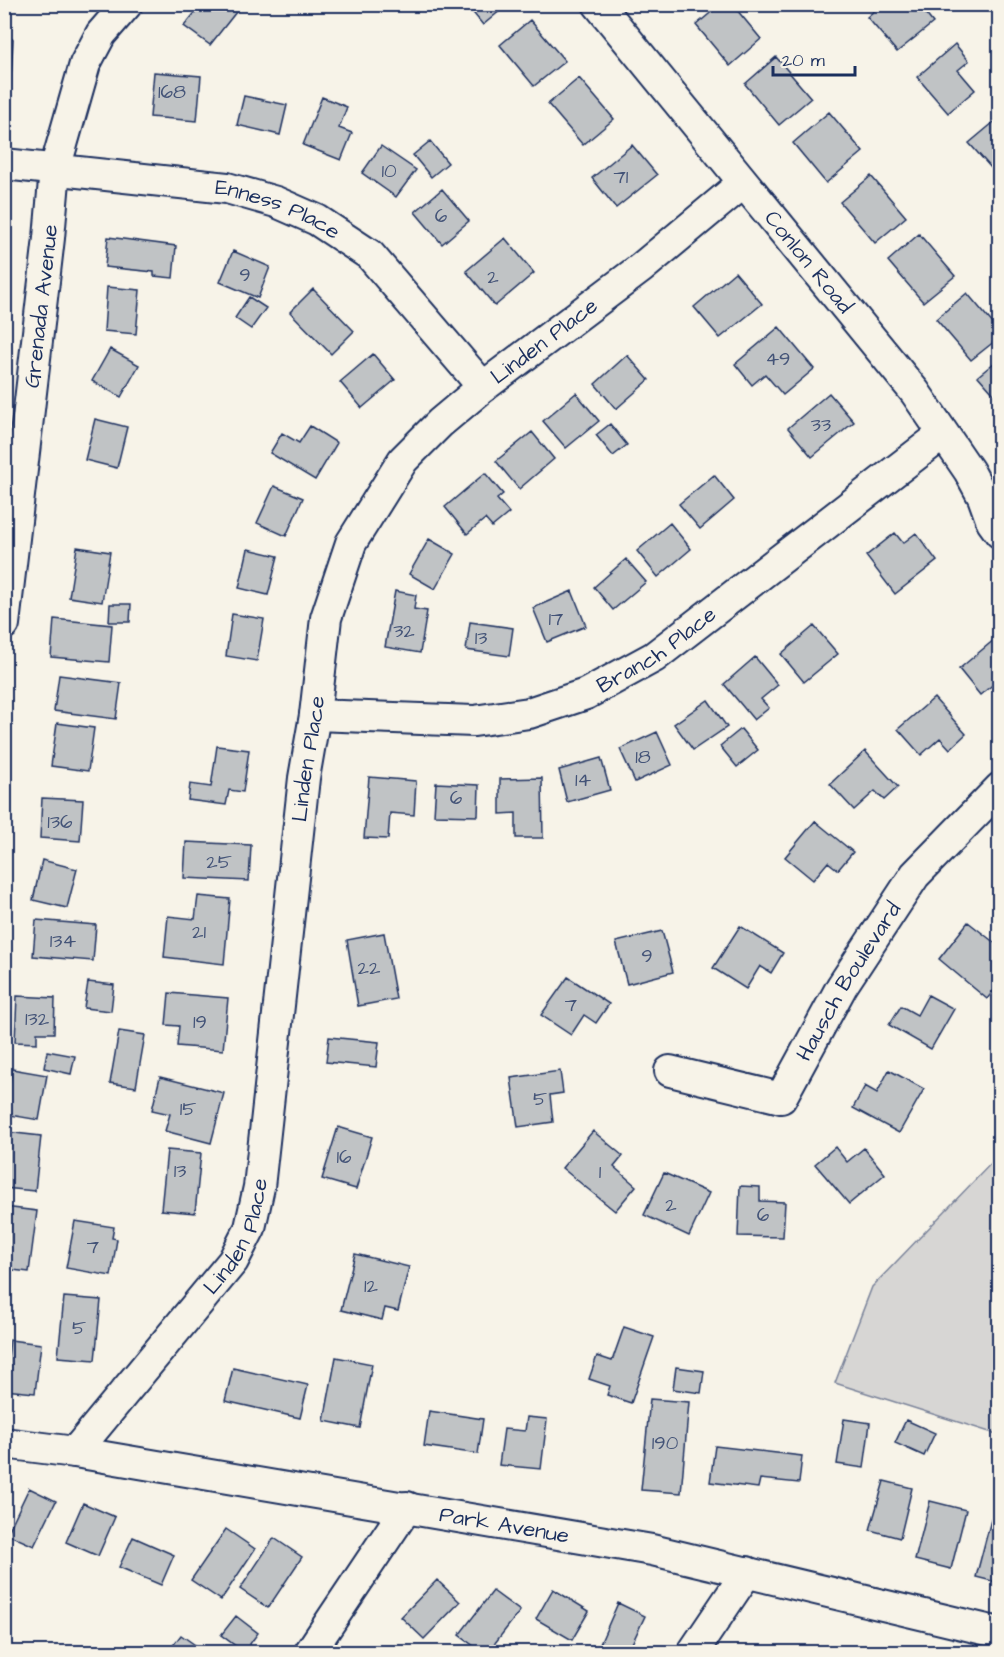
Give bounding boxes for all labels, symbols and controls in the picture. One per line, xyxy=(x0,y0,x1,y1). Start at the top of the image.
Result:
scale bar xyxy=(773,39,856,77)
text: 20 m xyxy=(782,48,825,73)
house number: 168 xyxy=(158,78,186,106)
house number: 10 xyxy=(381,157,397,185)
house number: 71 xyxy=(614,163,629,191)
street label: Enness Place xyxy=(214,171,347,247)
house number: 6 xyxy=(435,202,448,230)
street label: Conlon Road xyxy=(757,204,860,320)
street label: Grenada Avenue xyxy=(16,223,66,390)
house number: 9 xyxy=(239,261,251,289)
house number: 2 xyxy=(487,263,499,291)
street label: Linden Place xyxy=(484,290,604,392)
house number: 49 xyxy=(766,345,791,373)
house number: 33 xyxy=(811,411,831,439)
street label: Branch Place xyxy=(591,599,723,701)
house number: 17 xyxy=(549,605,563,633)
house number: 32 xyxy=(393,617,415,645)
house number: 13 xyxy=(475,624,487,652)
street label: Linden Place xyxy=(284,694,333,823)
house number: 18 xyxy=(635,743,651,771)
house number: 14 xyxy=(575,766,591,794)
house number: 6 xyxy=(450,784,463,812)
house number: 136 xyxy=(47,808,73,836)
house number: 25 xyxy=(206,848,232,876)
street label: Hausch Boulevard xyxy=(789,896,909,1067)
house number: 21 xyxy=(192,918,206,946)
house number: 134 xyxy=(50,927,77,955)
house number: 9 xyxy=(641,942,653,970)
house number: 22 xyxy=(358,954,381,982)
house number: 7 xyxy=(565,991,577,1019)
house number: 132 xyxy=(25,1005,50,1033)
house number: 19 xyxy=(193,1008,207,1036)
house number: 5 xyxy=(533,1085,547,1113)
house number: 15 xyxy=(180,1095,196,1123)
house number: 16 xyxy=(336,1143,352,1171)
house number: 13 xyxy=(174,1157,186,1185)
house number: 1 xyxy=(599,1158,602,1186)
street label: Linden Place xyxy=(196,1177,275,1301)
house number: 2 xyxy=(665,1191,677,1219)
house number: 6 xyxy=(757,1201,770,1229)
house number: 7 xyxy=(87,1233,99,1261)
house number: 12 xyxy=(364,1272,379,1300)
house number: 5 xyxy=(72,1314,86,1342)
house number: 190 xyxy=(652,1429,679,1457)
street label: Park Avenue xyxy=(437,1499,572,1551)

